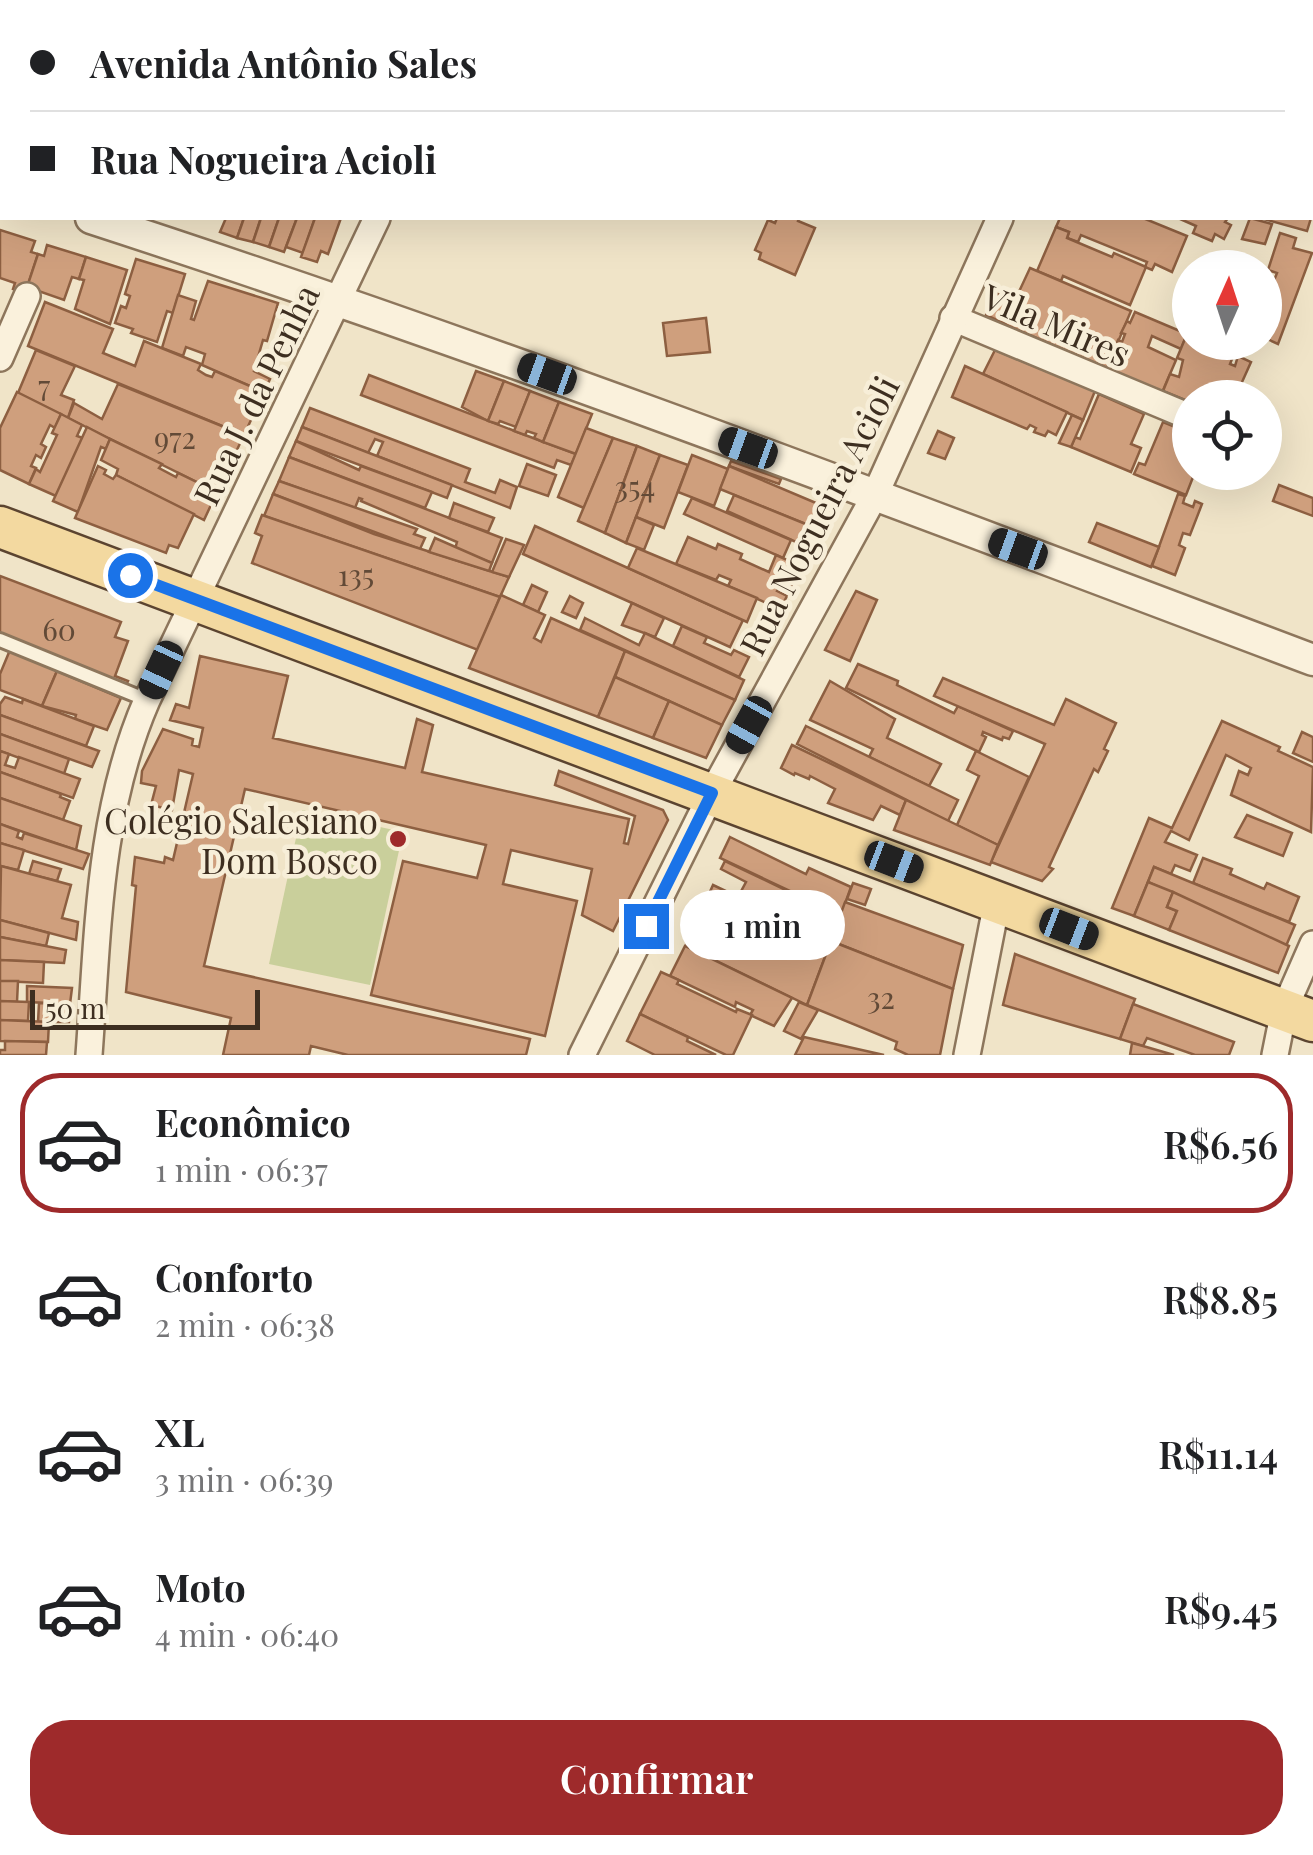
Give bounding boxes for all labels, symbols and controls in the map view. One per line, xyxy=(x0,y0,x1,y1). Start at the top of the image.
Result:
text: Avenida Antônio Sales xyxy=(90,37,477,88)
text: Rua Nogueira Acioli xyxy=(90,133,437,184)
north arrow xyxy=(1172,250,1282,360)
map controls xyxy=(1172,250,1282,490)
street label: Vila Mires xyxy=(975,271,1138,376)
street label: Rua J. da Penha xyxy=(181,275,329,512)
car xyxy=(514,350,580,398)
house number: 7 xyxy=(38,365,50,405)
street label: Rua Nogueira Acioli xyxy=(727,367,909,663)
button: locate xyxy=(1172,380,1282,490)
house number: 972 xyxy=(154,417,196,457)
car xyxy=(715,424,781,472)
house number: 354 xyxy=(615,466,655,506)
car xyxy=(985,525,1051,573)
route start xyxy=(108,553,153,598)
house number: 135 xyxy=(338,554,374,594)
house number: 60 xyxy=(42,609,76,649)
car xyxy=(135,636,187,704)
car xyxy=(721,691,777,759)
place label: Colégio Salesiano Dom Bosco xyxy=(104,796,378,883)
marker: Colégio Salesiano Dom Bosco xyxy=(387,828,409,850)
car xyxy=(861,837,927,887)
callout: 1 min xyxy=(681,891,846,961)
text: 1 min xyxy=(724,903,801,946)
route end xyxy=(624,904,669,949)
car xyxy=(1036,904,1102,954)
house number: 32 xyxy=(867,977,895,1017)
scale bar xyxy=(30,985,260,1030)
text: 50 m xyxy=(45,989,105,1026)
text: Econômico xyxy=(155,1096,351,1147)
icon: car xyxy=(35,1098,125,1188)
text: R$6.56 xyxy=(1163,1118,1278,1169)
text: 1 min · 06:37 xyxy=(155,1147,328,1190)
text: Conforto xyxy=(155,1251,313,1302)
icon: car xyxy=(35,1253,125,1343)
text: R$8.85 xyxy=(1163,1273,1278,1324)
text: 2 min · 06:38 xyxy=(155,1302,335,1345)
text: XL xyxy=(155,1406,204,1457)
icon: car xyxy=(35,1408,125,1498)
text: R$11.14 xyxy=(1158,1428,1278,1479)
text: 3 min · 06:39 xyxy=(155,1457,334,1500)
text: Moto xyxy=(155,1561,246,1612)
icon: car xyxy=(35,1563,125,1653)
text: R$9.45 xyxy=(1164,1583,1278,1634)
text: 4 min · 06:40 xyxy=(155,1612,339,1655)
button: Confirmar xyxy=(30,1720,1283,1835)

